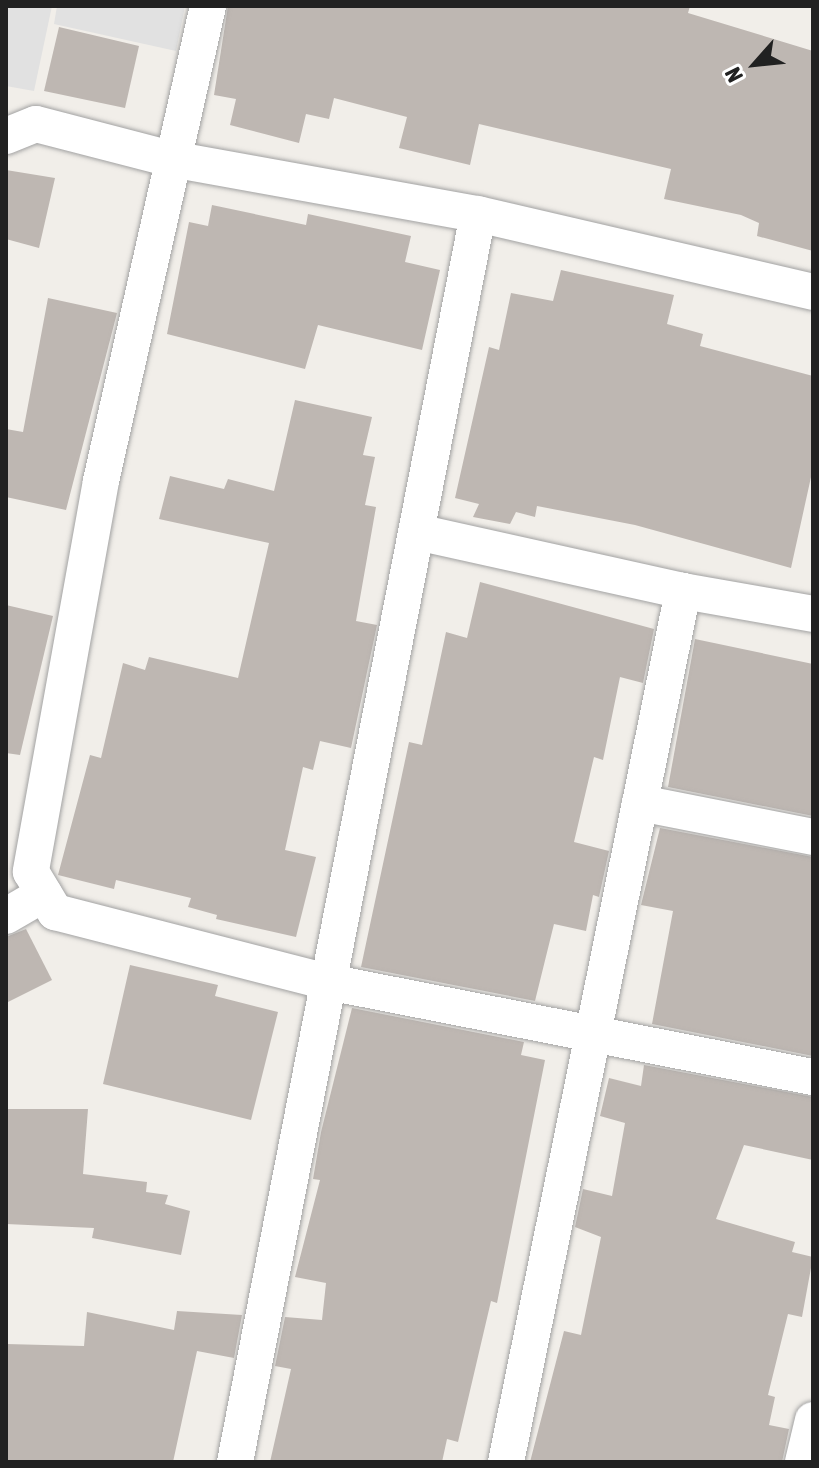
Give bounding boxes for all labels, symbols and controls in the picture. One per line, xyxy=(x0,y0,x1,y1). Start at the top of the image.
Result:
north arrow xyxy=(715,24,795,104)
text: N xyxy=(719,63,748,87)

